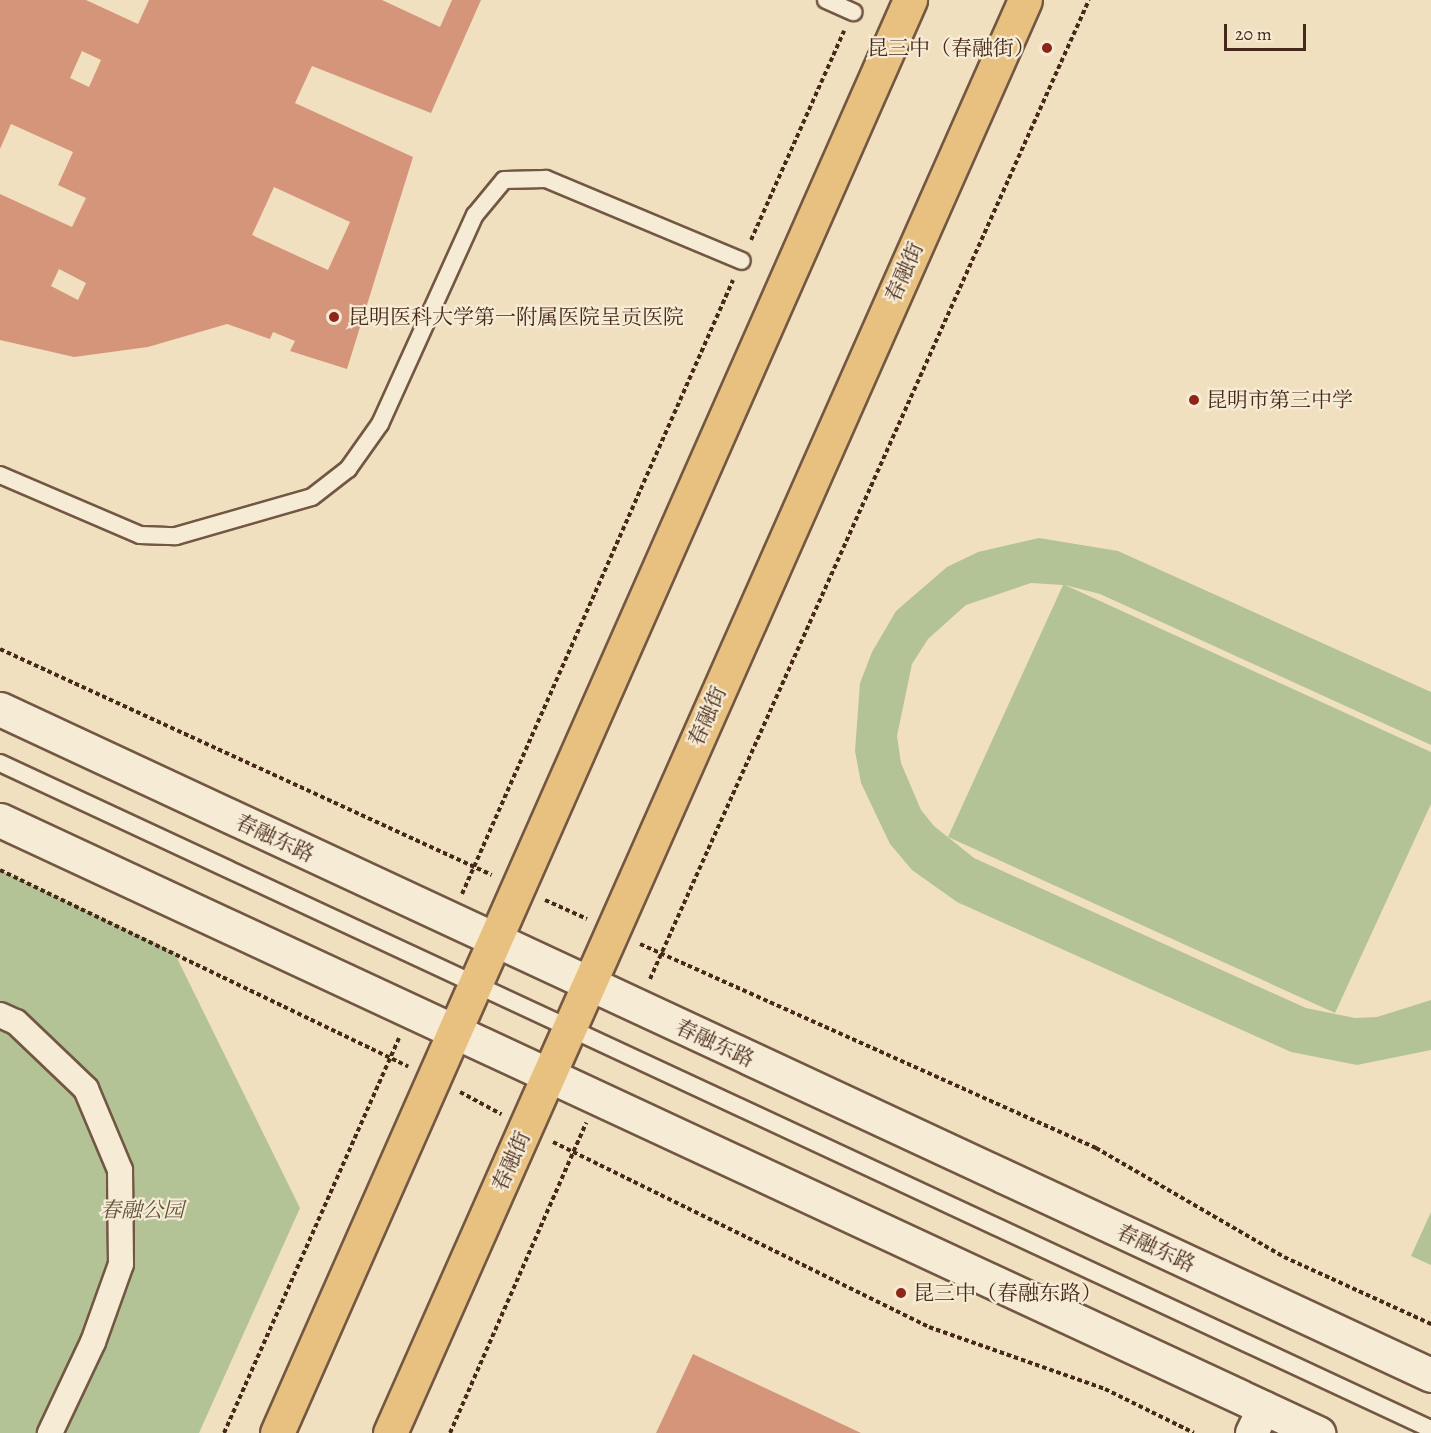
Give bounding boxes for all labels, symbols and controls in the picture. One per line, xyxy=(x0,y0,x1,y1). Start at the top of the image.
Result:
scale bar xyxy=(1227,12,1310,50)
text: 20 m xyxy=(1235,22,1272,46)
place label: 昆三中（春融街） xyxy=(867,35,1035,61)
marker: 昆三中（春融街） xyxy=(1040,41,1054,55)
street label: 春融街 xyxy=(880,238,928,306)
place label: 昆明医科大学第一附属医院呈贡医院 xyxy=(348,304,684,330)
marker: 昆明医科大学第一附属医院呈贡医院 xyxy=(325,308,343,326)
place label: 昆明市第三中学 xyxy=(1206,387,1353,413)
marker: 昆明市第三中学 xyxy=(1187,393,1201,407)
street label: 春融街 xyxy=(683,682,731,750)
street label: 春融东路 xyxy=(232,809,318,867)
street label: 春融东路 xyxy=(672,1014,758,1072)
street label: 春融街 xyxy=(487,1127,535,1195)
park label: 春融公园 xyxy=(100,1197,184,1223)
street label: 春融东路 xyxy=(1113,1219,1199,1277)
place label: 昆三中（春融东路） xyxy=(913,1280,1102,1306)
marker: 昆三中（春融东路） xyxy=(894,1286,908,1300)

